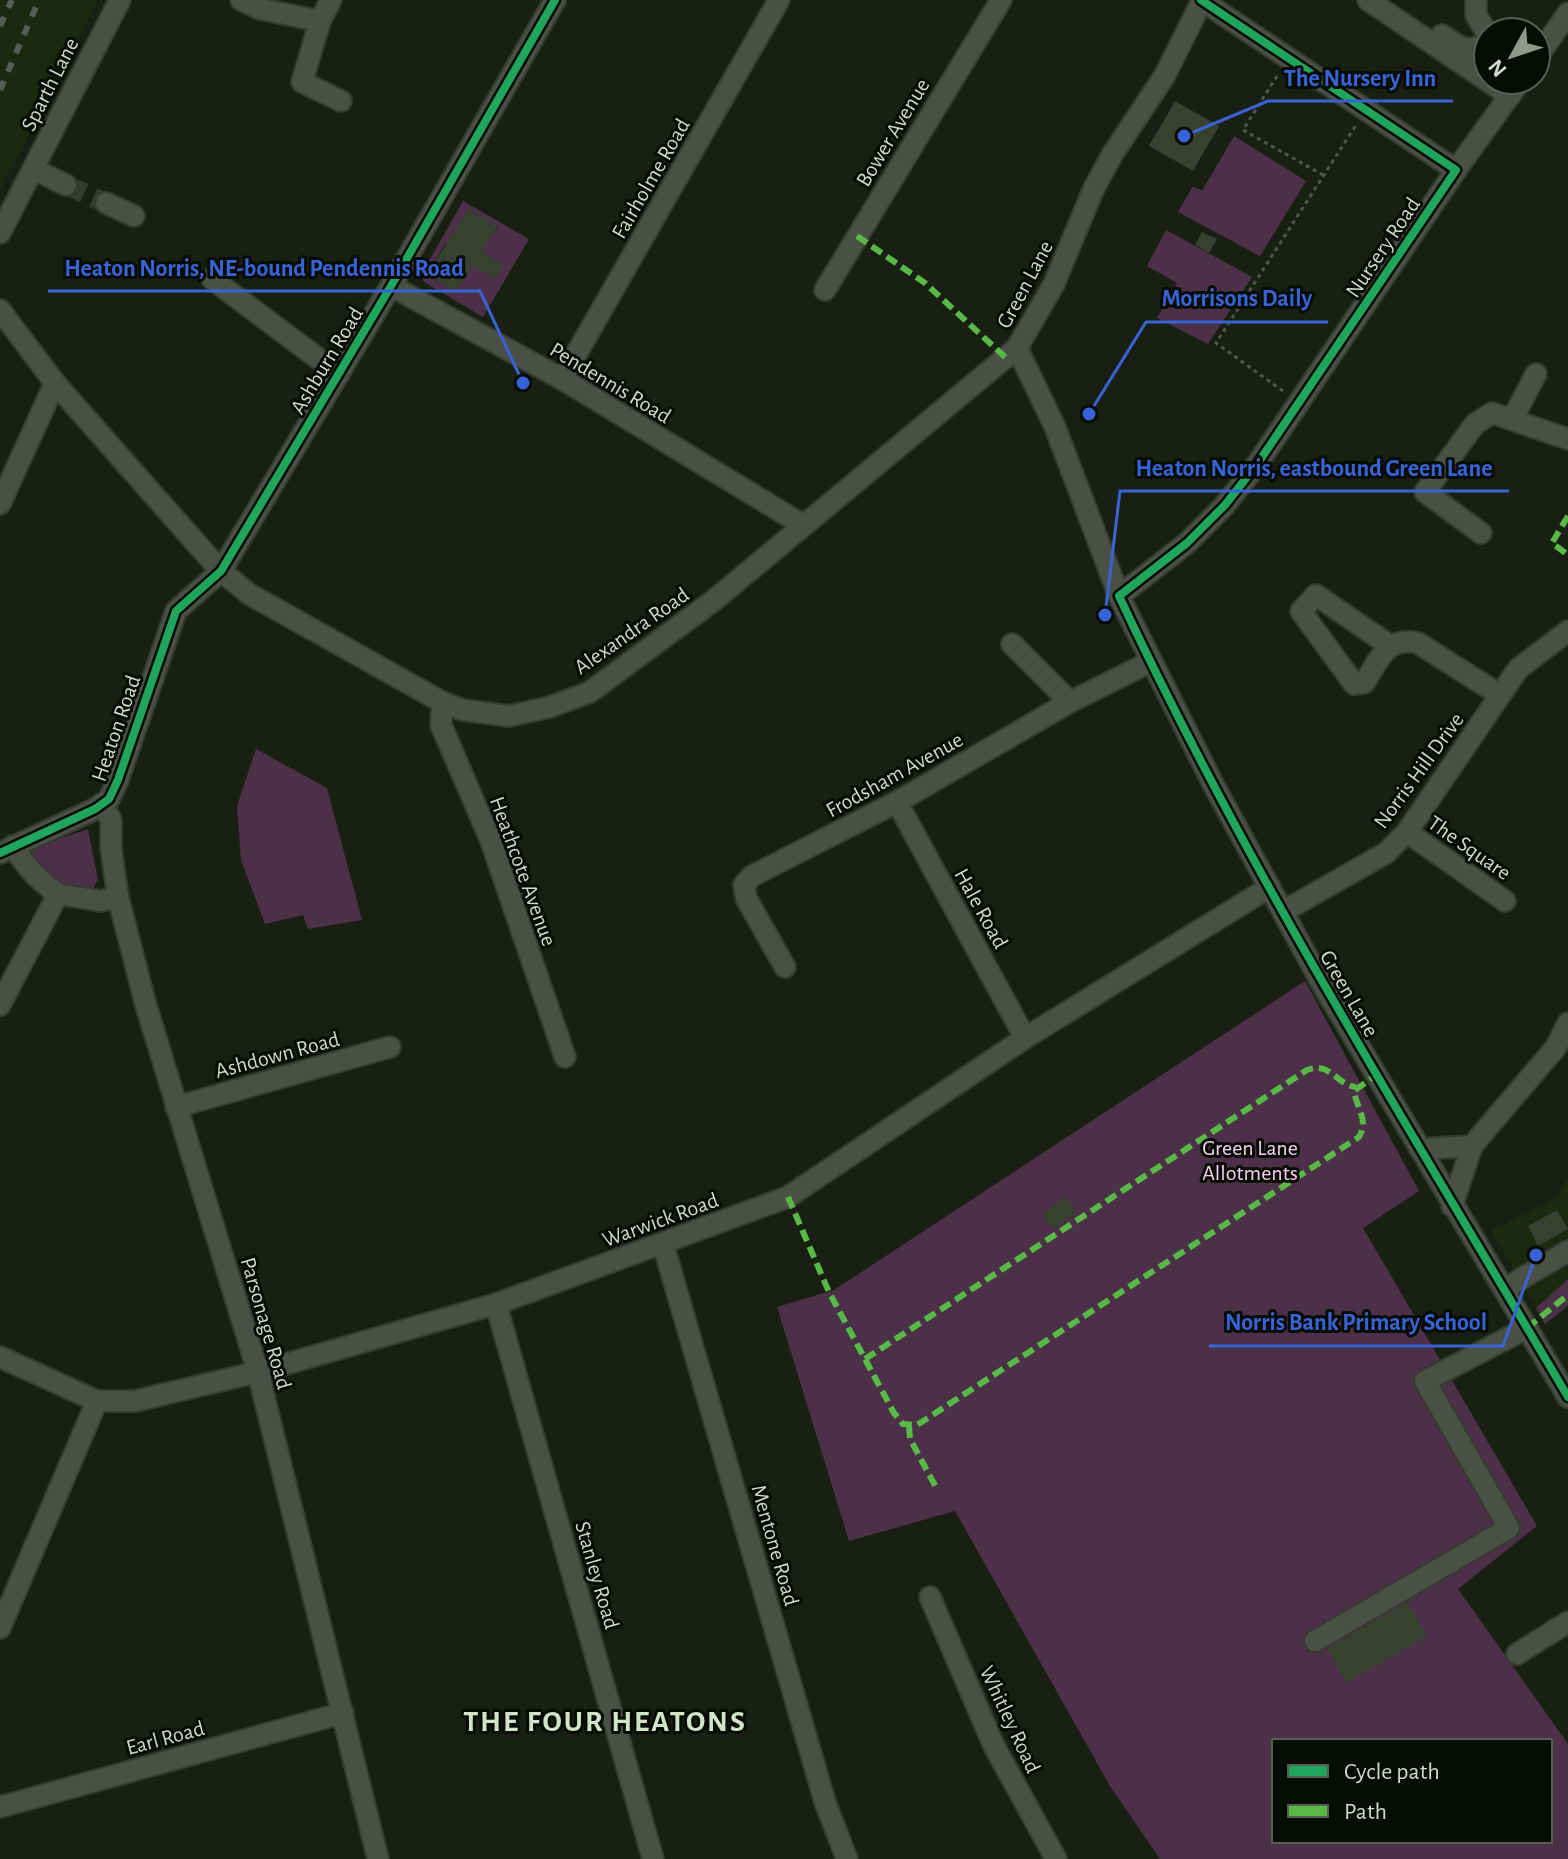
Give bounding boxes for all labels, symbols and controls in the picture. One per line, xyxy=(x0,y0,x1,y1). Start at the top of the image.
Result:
north arrow xyxy=(1472,16,1552,96)
street label: Sparth Lane xyxy=(17,34,83,135)
callout: The Nursery Inn xyxy=(1268,53,1453,101)
text: N xyxy=(1484,55,1511,81)
text: The Nursery Inn xyxy=(1284,67,1436,91)
street label: Bower Avenue xyxy=(852,75,934,190)
street label: Fairholme Road xyxy=(608,115,694,242)
street label: Nursery Road xyxy=(1341,194,1424,302)
street label: Green Lane xyxy=(993,237,1057,332)
callout: Heaton Norris, NE-bound Pendennis Road xyxy=(48,243,480,291)
text: Heaton Norris, NE-bound Pendennis Road xyxy=(64,257,464,281)
callout: Morrisons Daily xyxy=(1146,274,1328,322)
text: Morrisons Daily xyxy=(1162,287,1312,311)
street label: Ashburn Road xyxy=(286,303,367,418)
street label: Pendennis Road xyxy=(546,338,675,428)
callout: Heaton Norris, eastbound Green Lane xyxy=(1120,443,1509,491)
text: Heaton Norris, eastbound Green Lane xyxy=(1136,457,1492,481)
street label: Alexandra Road xyxy=(570,583,693,678)
street label: Heaton Road xyxy=(87,672,144,784)
street label: Norris Hill Drive xyxy=(1370,709,1468,833)
street label: Frodsham Avenue xyxy=(822,728,967,822)
street label: Heathcote Avenue xyxy=(486,794,560,949)
street label: The Square xyxy=(1424,811,1515,884)
street label: Hale Road xyxy=(950,865,1012,952)
street label: Green Lane xyxy=(1316,947,1383,1040)
street label: Ashdown Road xyxy=(213,1028,342,1082)
park label: Green Lane Allotments xyxy=(1202,1137,1298,1184)
street label: Warwick Road xyxy=(599,1189,721,1251)
street label: Parsonage Road xyxy=(237,1255,295,1392)
callout: Norris Bank Primary School xyxy=(1209,1298,1503,1346)
text: Norris Bank Primary School xyxy=(1225,1311,1487,1335)
street label: Mentone Road xyxy=(747,1482,803,1608)
street label: Stanley Road xyxy=(571,1519,623,1632)
street label: Whitley Road xyxy=(976,1662,1044,1776)
district label: THE FOUR HEATONS xyxy=(463,1707,747,1737)
street label: Earl Road xyxy=(124,1717,207,1759)
legend xyxy=(1272,1739,1552,1843)
text: Cycle path xyxy=(1344,1760,1440,1784)
text: Path xyxy=(1344,1800,1387,1824)

